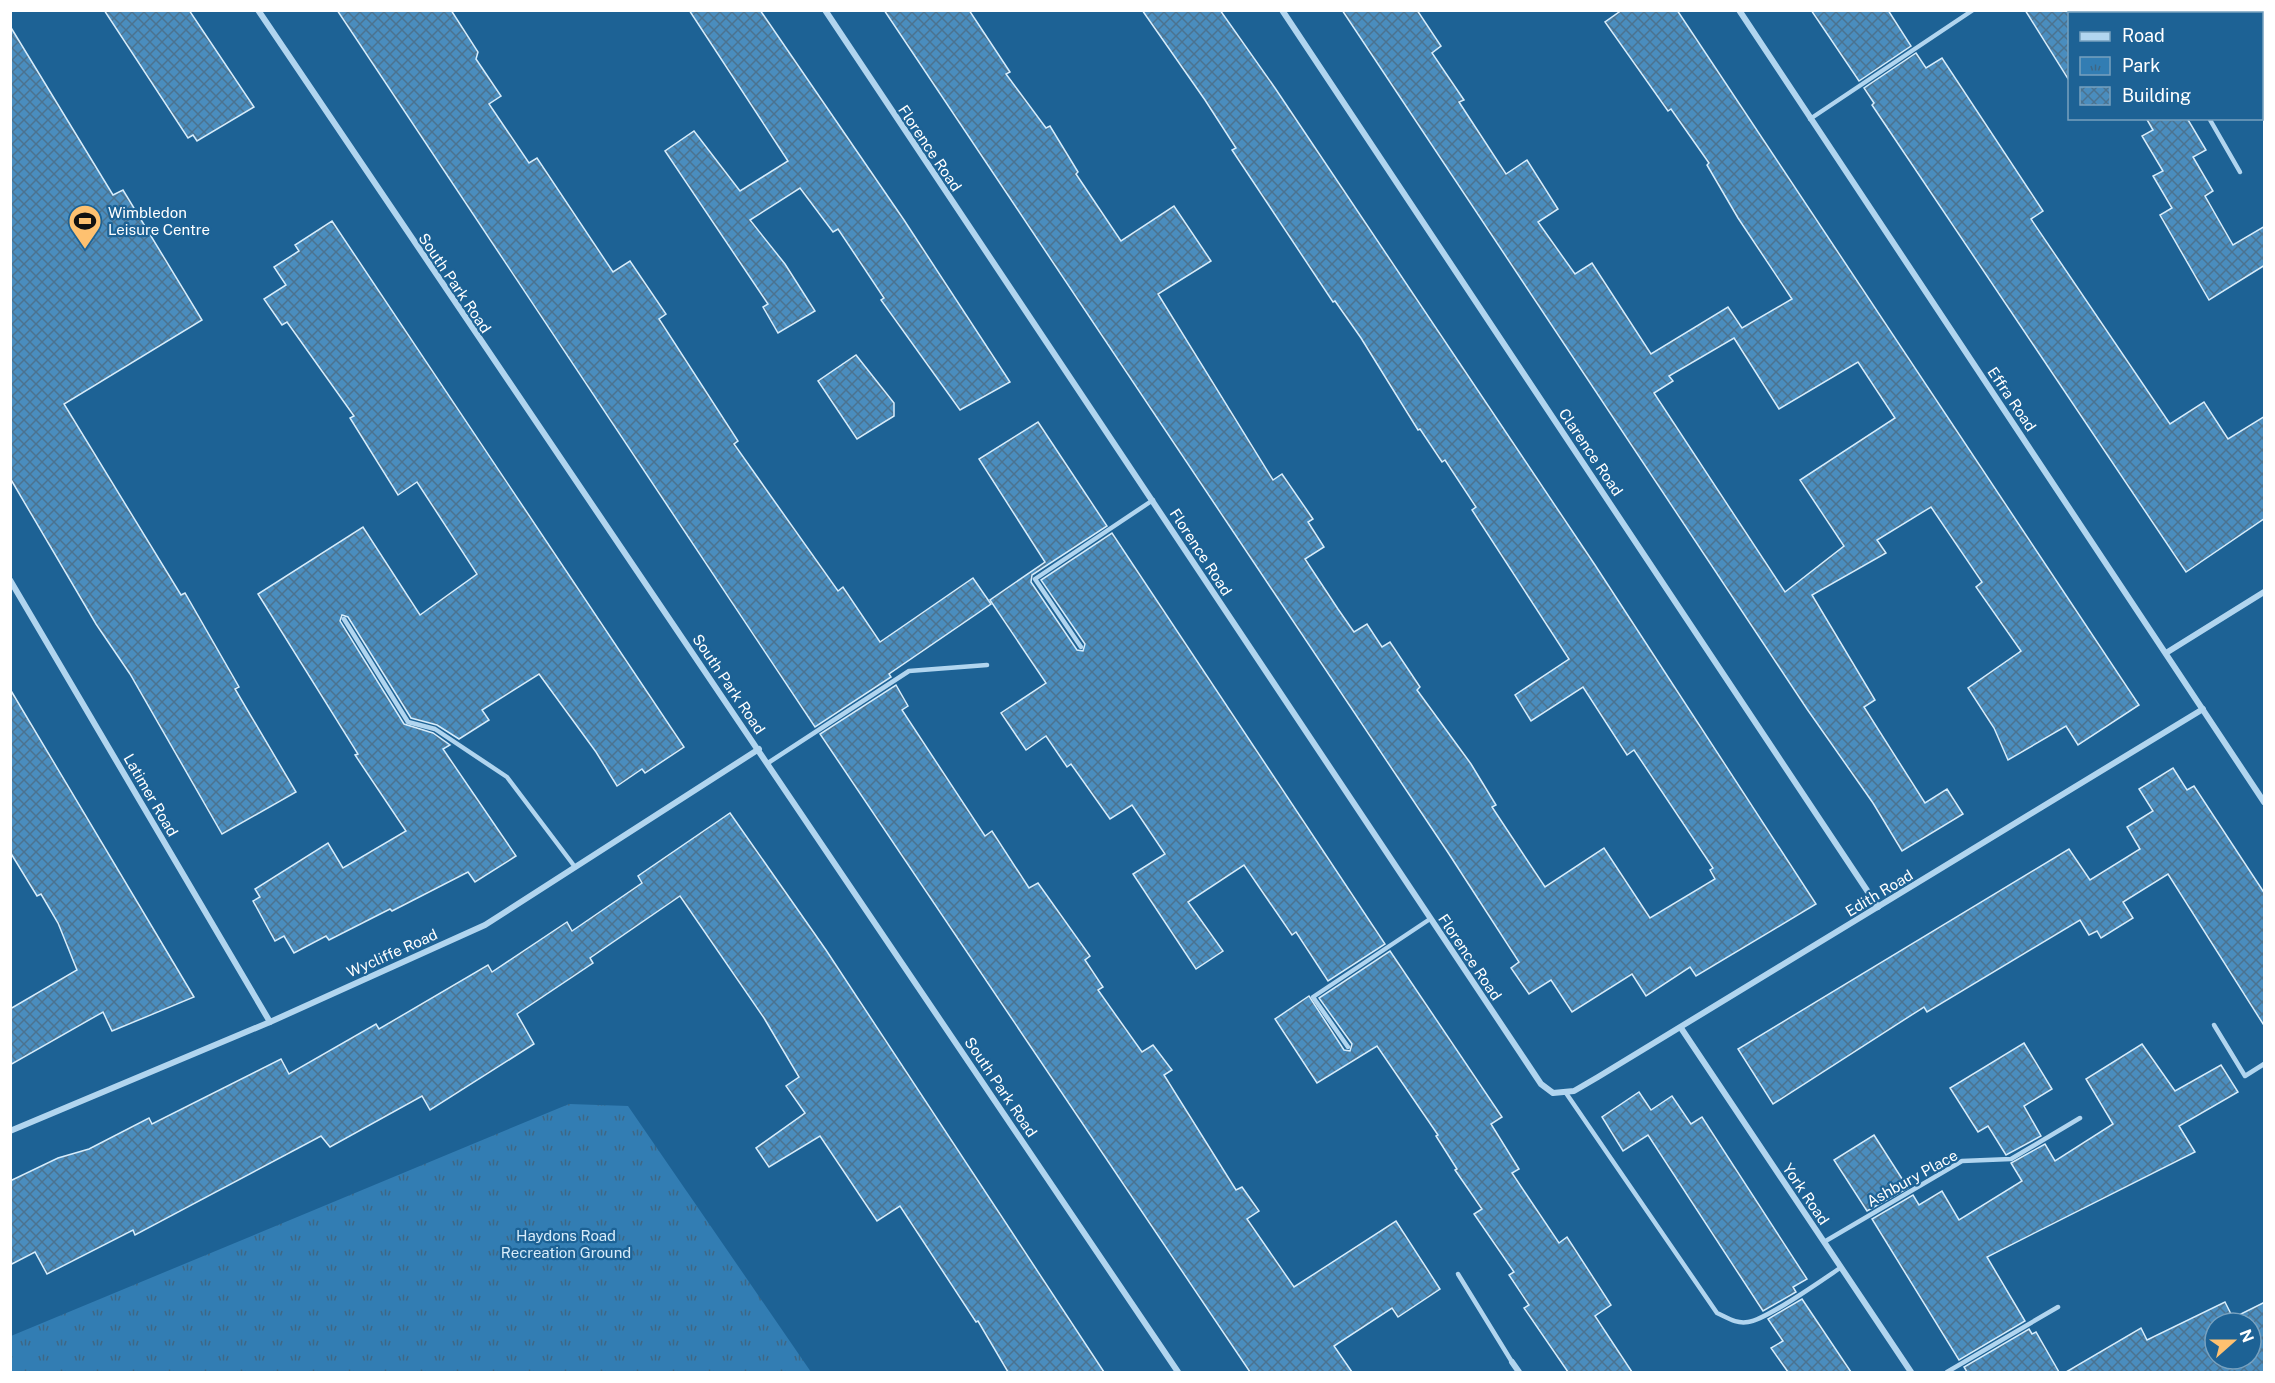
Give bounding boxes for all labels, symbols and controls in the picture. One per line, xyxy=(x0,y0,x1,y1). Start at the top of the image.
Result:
legend xyxy=(2068,12,2263,120)
text: Road xyxy=(2122,25,2165,46)
text: Park xyxy=(2122,55,2160,76)
text: Building xyxy=(2122,85,2191,106)
street label: Florence Road xyxy=(895,102,965,194)
sports icon: Wimbledon Leisure Centre xyxy=(67,203,103,250)
place label: Wimbledon Leisure Centre xyxy=(108,204,210,238)
street label: South Park Road xyxy=(415,230,495,336)
street label: Effra Road xyxy=(1984,364,2040,434)
street label: Clarence Road xyxy=(1556,405,1626,499)
street label: Florence Road xyxy=(1167,505,1235,599)
street label: South Park Road xyxy=(689,631,769,737)
street label: Latimer Road xyxy=(121,751,181,839)
street label: Edith Road xyxy=(1842,866,1916,920)
street label: Florence Road xyxy=(1435,911,1505,1003)
street label: Wycliffe Road xyxy=(344,925,440,981)
street label: South Park Road xyxy=(961,1034,1041,1140)
street label: Ashbury Place xyxy=(1864,1146,1960,1210)
street label: York Road xyxy=(1779,1160,1833,1228)
park label: Haydons Road Recreation Ground xyxy=(501,1227,631,1261)
north arrow xyxy=(2203,1311,2263,1371)
text: N xyxy=(2235,1327,2258,1345)

